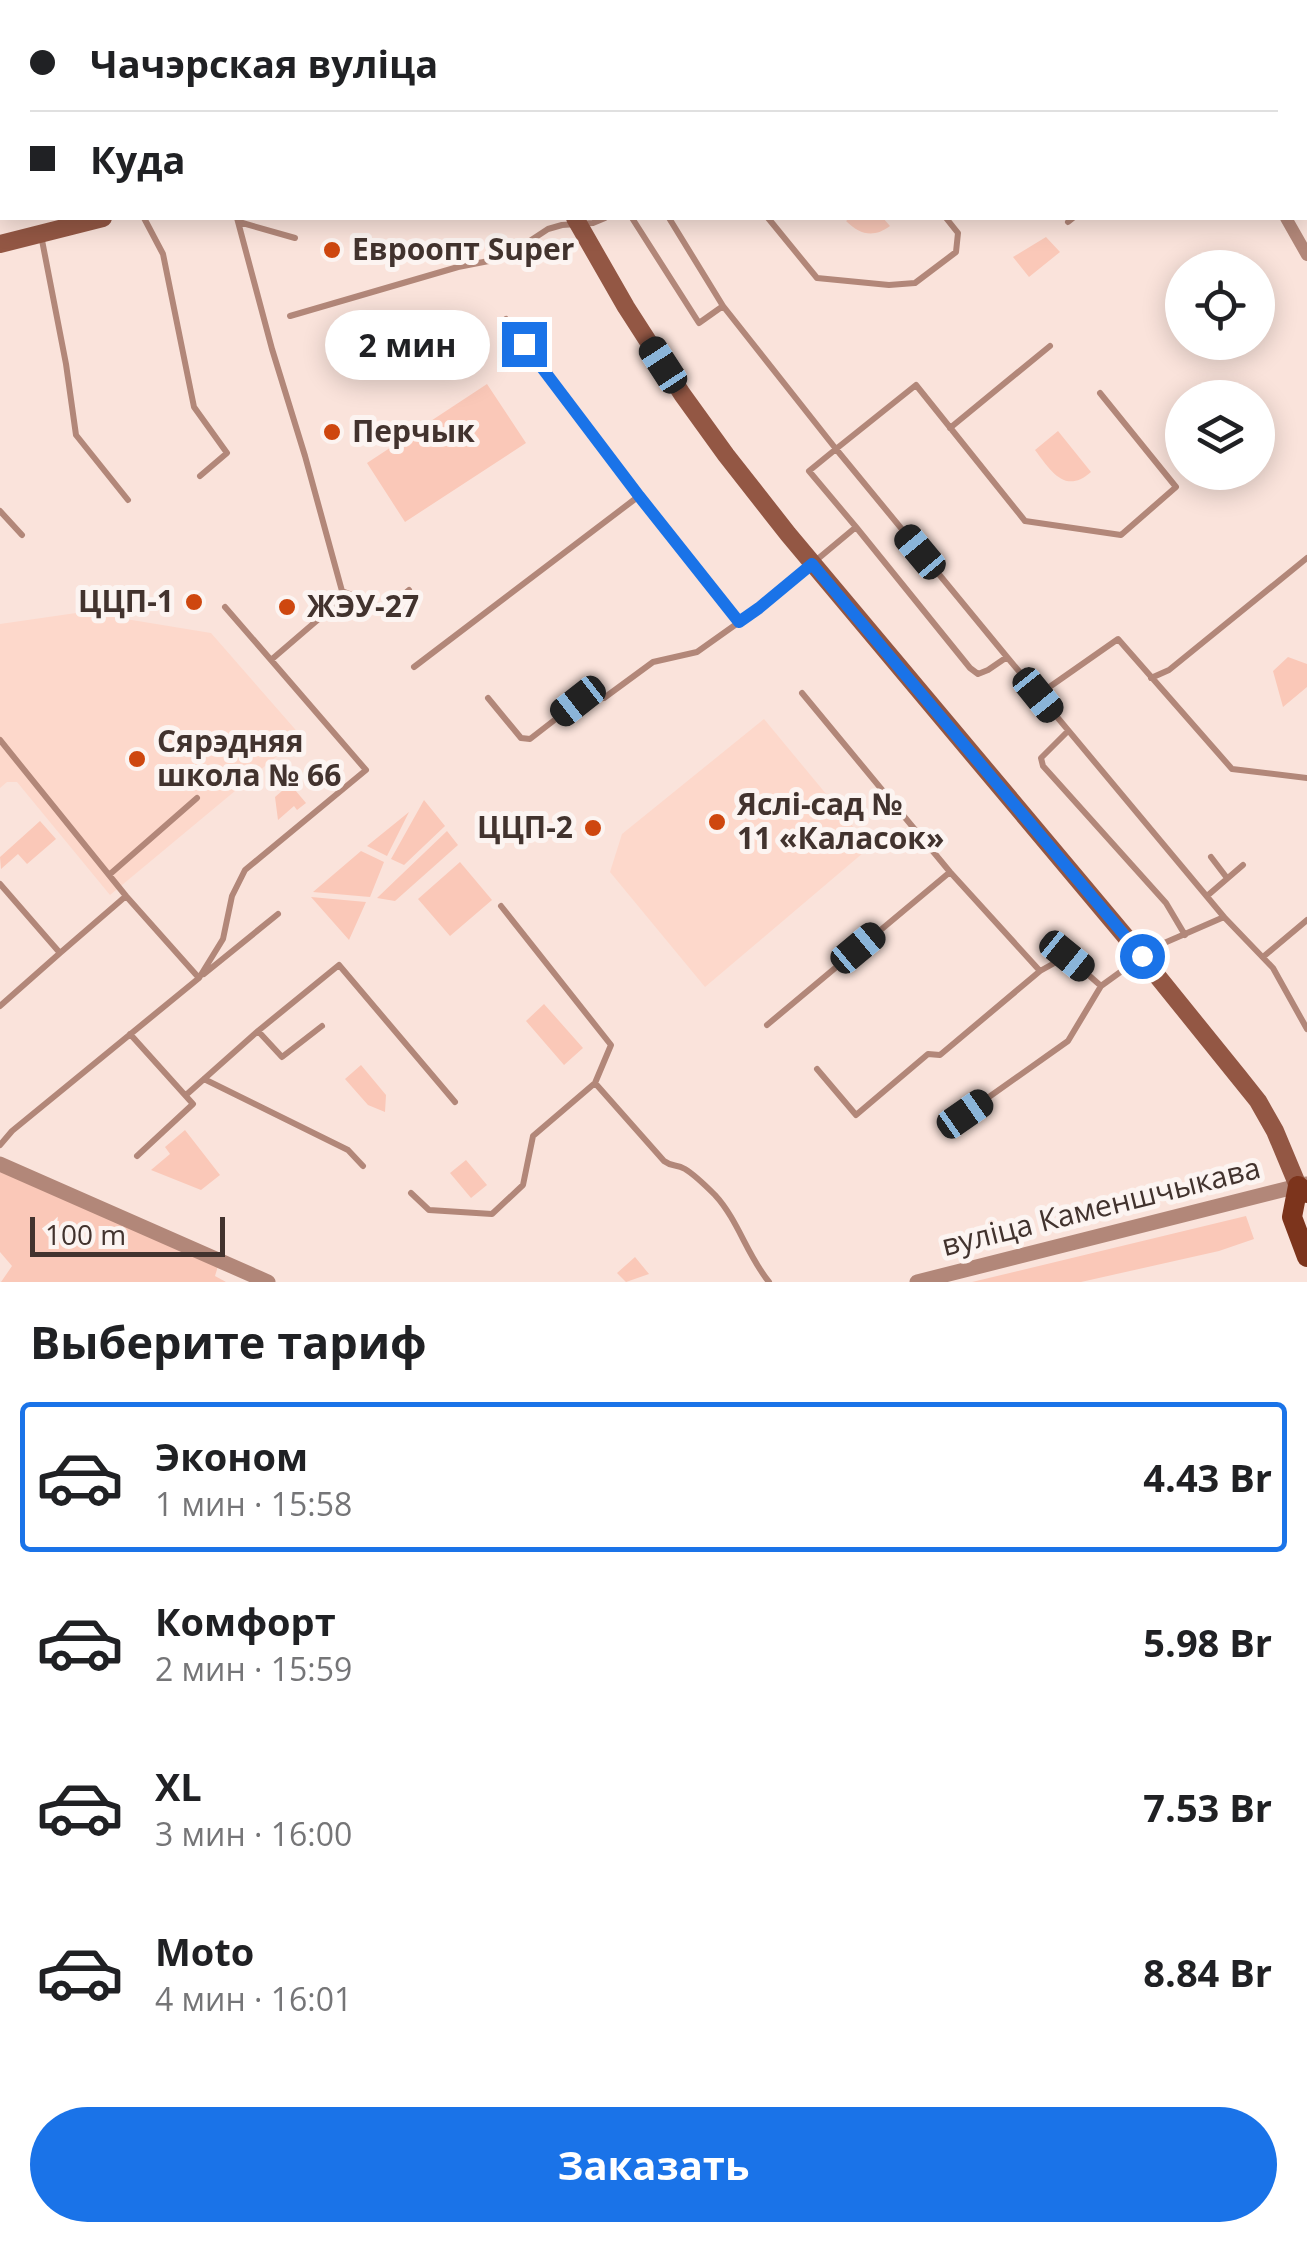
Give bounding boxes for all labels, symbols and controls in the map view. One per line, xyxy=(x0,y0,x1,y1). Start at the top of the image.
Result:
text: Чачэрская вуліца xyxy=(90,37,438,89)
text: Куда xyxy=(90,133,185,185)
place label: Евроопт Super xyxy=(352,228,574,269)
marker: Евроопт Super xyxy=(321,239,343,261)
map controls xyxy=(1165,250,1275,490)
button: locate xyxy=(1165,250,1275,360)
callout: 2 мин xyxy=(324,309,489,379)
route end xyxy=(502,322,547,367)
text: 2 мин xyxy=(359,323,456,366)
car xyxy=(634,332,692,398)
button: layers xyxy=(1165,380,1275,490)
place label: Перчык xyxy=(352,410,475,451)
marker: Перчык xyxy=(321,421,343,443)
car xyxy=(889,519,951,585)
place label: ЦЦП-1 xyxy=(78,580,174,621)
place label: ЖЭУ-27 xyxy=(307,585,419,626)
marker: ЦЦП-1 xyxy=(183,591,205,613)
marker: ЖЭУ-27 xyxy=(276,596,298,618)
car xyxy=(1007,662,1069,728)
car xyxy=(545,671,611,731)
place label: Сярэдняя школа № 66 xyxy=(157,720,341,795)
marker: Сярэдняя школа № 66 xyxy=(126,748,148,770)
place label: Яслі-сад № 11 «Каласок» xyxy=(736,783,944,858)
place label: ЦЦП-2 xyxy=(477,806,573,847)
marker: Яслі-сад № 11 «Каласок» xyxy=(706,811,728,833)
marker: ЦЦП-2 xyxy=(582,817,604,839)
car xyxy=(825,917,891,979)
car xyxy=(1034,925,1100,987)
route start xyxy=(1120,934,1165,979)
car xyxy=(932,1085,998,1143)
street label: вуліца Каменшчыкава xyxy=(937,1146,1264,1265)
scale bar xyxy=(30,1212,225,1256)
text: 100 m xyxy=(45,1215,126,1253)
text: Выберите тариф xyxy=(30,1311,427,1372)
text: Эконом xyxy=(155,1430,308,1482)
icon: car xyxy=(35,1432,125,1522)
text: 4.43 Br xyxy=(1143,1451,1272,1503)
text: 1 мин · 15:58 xyxy=(155,1482,352,1525)
text: Комфорт xyxy=(155,1595,336,1647)
icon: car xyxy=(35,1597,125,1687)
text: 5.98 Br xyxy=(1143,1616,1272,1668)
text: 2 мин · 15:59 xyxy=(155,1647,352,1690)
text: XL xyxy=(155,1760,202,1812)
icon: car xyxy=(35,1762,125,1852)
text: 7.53 Br xyxy=(1143,1781,1272,1833)
text: 3 мин · 16:00 xyxy=(155,1812,352,1855)
text: Moto xyxy=(155,1925,254,1977)
icon: car xyxy=(35,1927,125,2017)
text: 8.84 Br xyxy=(1143,1946,1272,1998)
text: 4 мин · 16:01 xyxy=(155,1977,352,2020)
button: Заказать xyxy=(30,2107,1277,2222)

